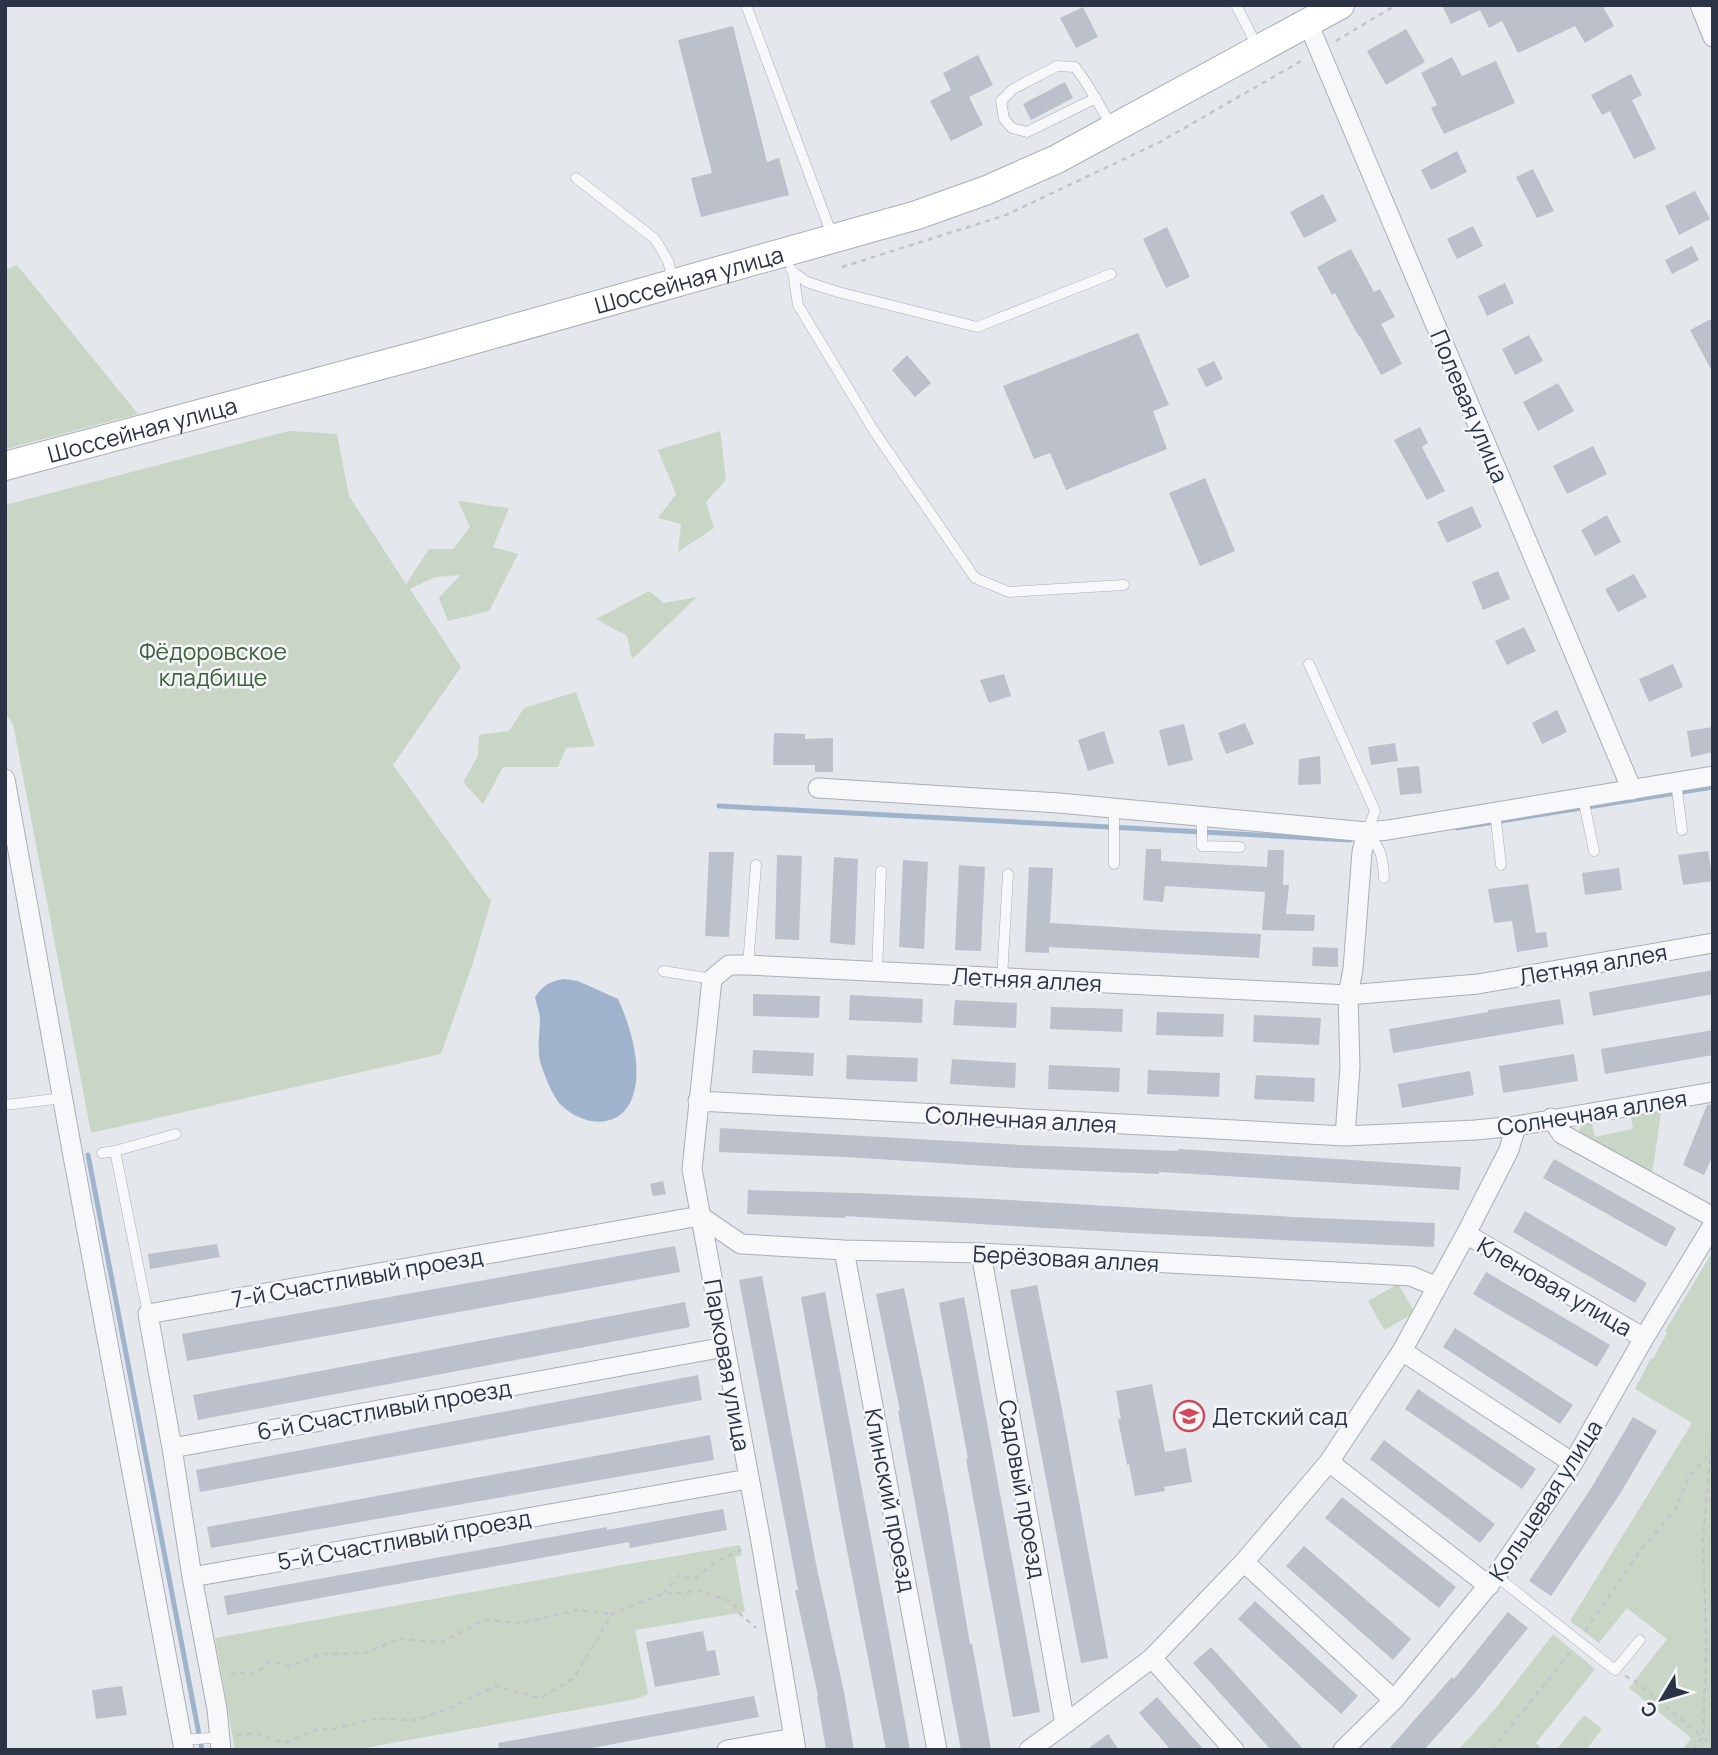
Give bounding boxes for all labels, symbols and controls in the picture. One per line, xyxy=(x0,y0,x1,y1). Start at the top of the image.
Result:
street label: Шоссейная улица xyxy=(591,237,787,321)
street label: Полевая улица xyxy=(1423,324,1517,488)
street label: Шоссейная улица xyxy=(44,389,240,470)
park label: Фёдоровское кладбище xyxy=(139,635,287,693)
street label: Летняя аллея xyxy=(1516,935,1670,993)
street label: Летняя аллея xyxy=(951,959,1103,999)
street label: Солнечная аллея xyxy=(1495,1081,1689,1143)
street label: Солнечная аллея xyxy=(924,1098,1118,1140)
street label: Кленовая улица xyxy=(1472,1229,1638,1343)
street label: Берёзовая аллея xyxy=(972,1237,1160,1279)
street label: 7-й Счастливый проезд xyxy=(229,1239,485,1315)
street label: Парковая улица xyxy=(697,1276,759,1454)
street label: 6-й Счастливый проезд xyxy=(254,1371,514,1447)
street label: Садовый проезд xyxy=(992,1397,1054,1581)
school or university icon: Детский сад xyxy=(1172,1399,1206,1433)
place label: Детский сад xyxy=(1212,1400,1348,1432)
street label: Клинский проезд xyxy=(858,1406,925,1595)
street label: Кольцевая улица xyxy=(1481,1413,1609,1587)
street label: 5-й Счастливый проезд xyxy=(275,1501,533,1577)
north arrow xyxy=(1627,1664,1697,1734)
text: С xyxy=(1634,1696,1663,1723)

